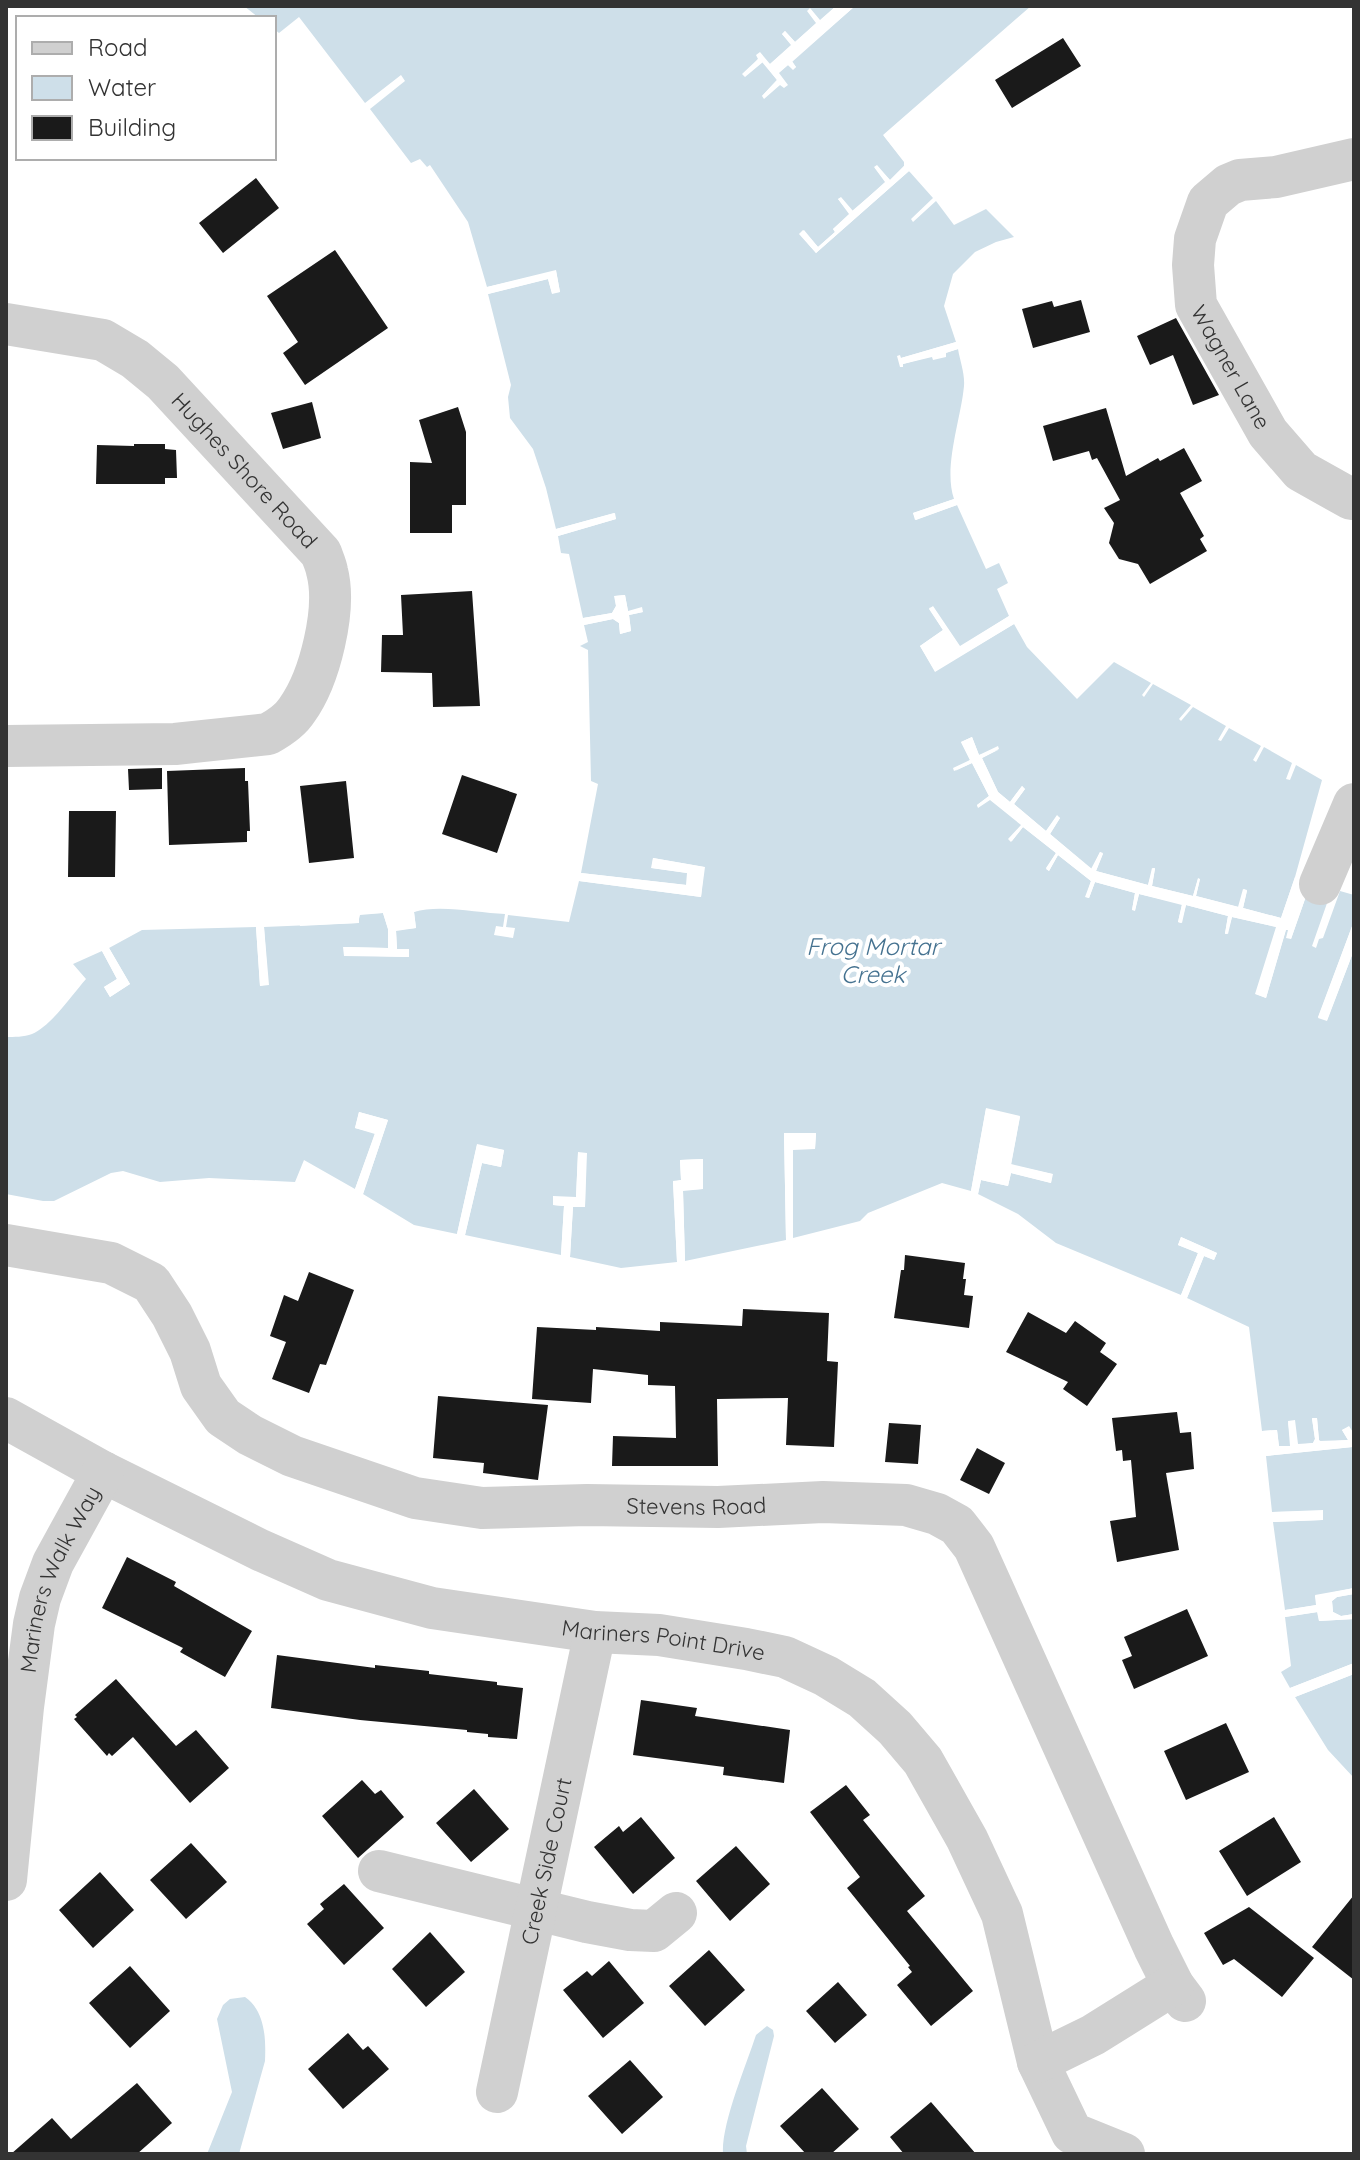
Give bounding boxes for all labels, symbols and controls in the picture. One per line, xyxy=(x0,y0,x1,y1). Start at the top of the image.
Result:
legend xyxy=(16,16,276,160)
text: Road xyxy=(88,32,148,62)
text: Water xyxy=(88,72,156,102)
text: Building xyxy=(88,112,176,142)
street label: Wagner Lane xyxy=(1185,300,1277,434)
street label: Hughes Shore Road xyxy=(166,386,324,554)
water label: Frog Mortar Creek xyxy=(806,931,943,989)
street label: Mariners Walk Way xyxy=(14,1481,107,1674)
street label: Stevens Road xyxy=(626,1491,767,1521)
street label: Mariners Point Drive xyxy=(560,1613,768,1667)
street label: Creek Side Court xyxy=(515,1775,578,1947)

